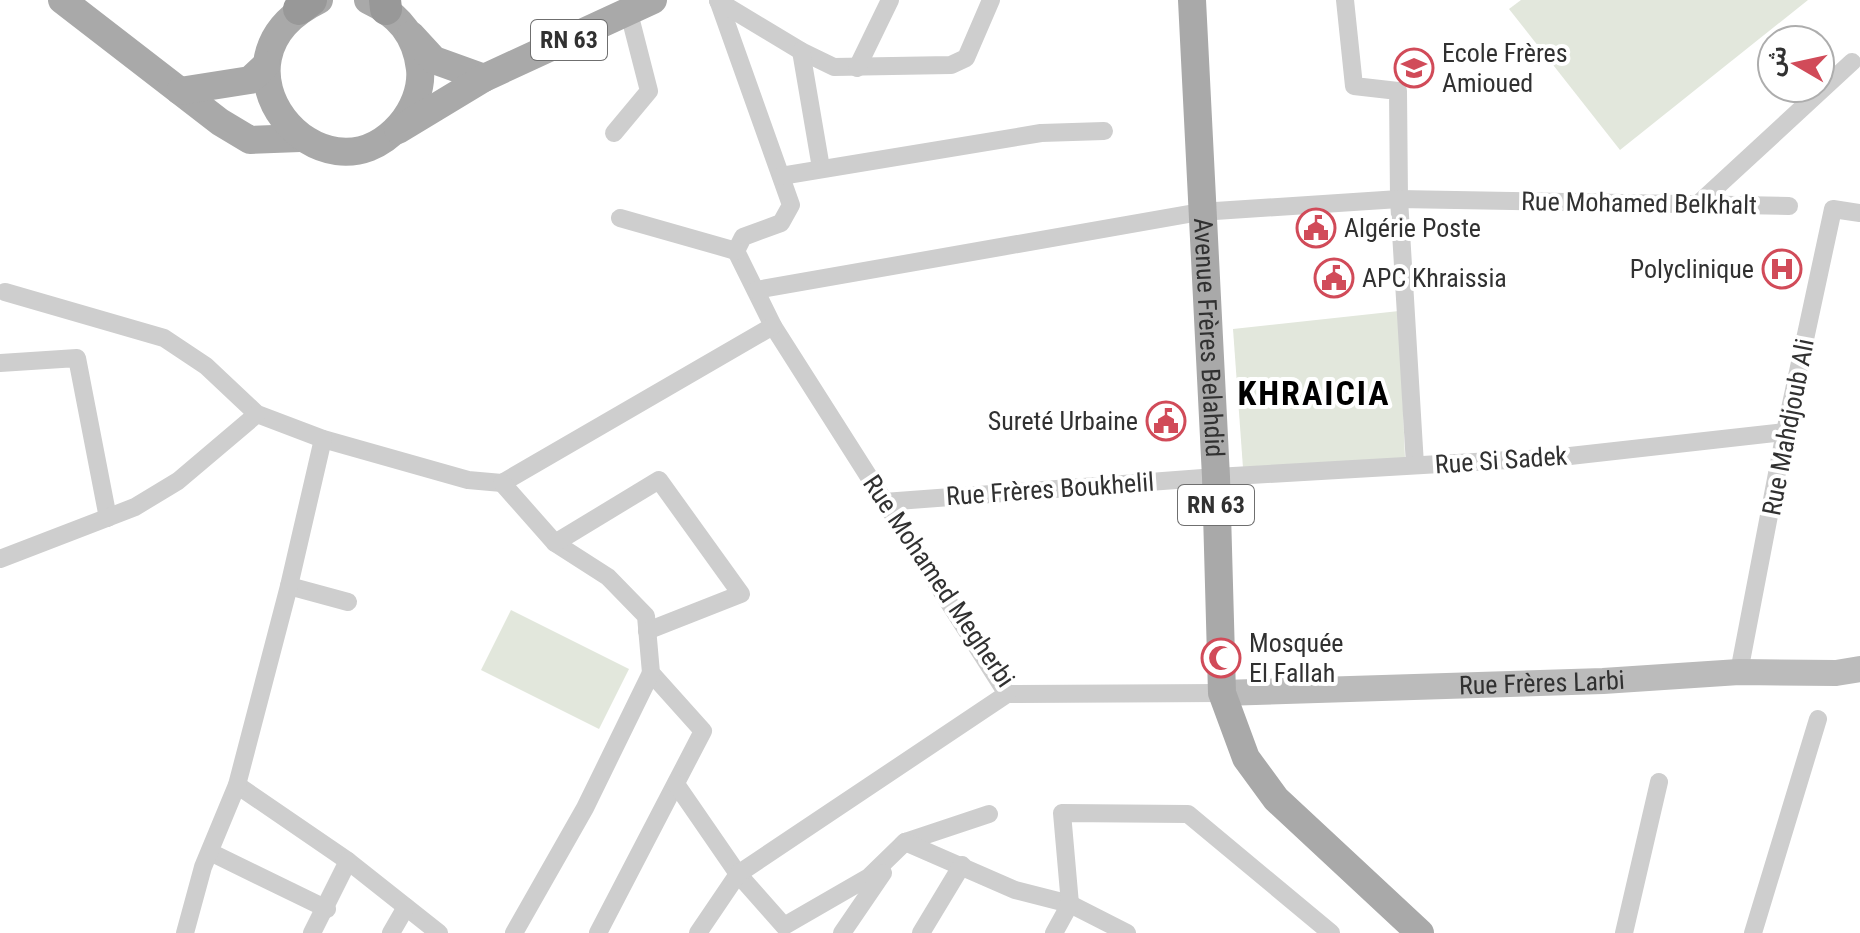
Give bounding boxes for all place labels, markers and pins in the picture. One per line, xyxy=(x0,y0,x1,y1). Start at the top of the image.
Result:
place label: Ecole Frères Amioued xyxy=(1442,38,1568,98)
school or university icon: Ecole Frères Amioued xyxy=(1393,47,1435,89)
public building icon: Algérie Poste xyxy=(1295,207,1337,249)
place label: Algérie Poste xyxy=(1344,213,1481,243)
hospital icon: Polyclinique xyxy=(1761,248,1803,290)
place label: Polyclinique xyxy=(1630,254,1754,284)
public building icon: APC Khraissia xyxy=(1313,257,1355,299)
place label: APC Khraissia xyxy=(1362,263,1507,293)
public building icon: Sureté Urbaine xyxy=(1145,400,1187,442)
place label: Sureté Urbaine xyxy=(988,406,1138,436)
place label: Mosquée El Fallah xyxy=(1249,628,1344,688)
mosque icon: Mosquée El Fallah xyxy=(1200,637,1242,679)

